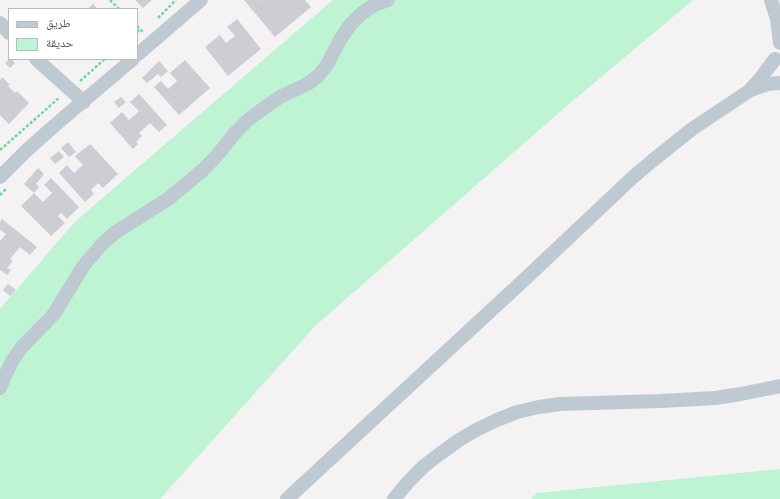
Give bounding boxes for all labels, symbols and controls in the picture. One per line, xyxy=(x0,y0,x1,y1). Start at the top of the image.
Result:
legend xyxy=(8,8,138,60)
text: طريق xyxy=(46,16,71,30)
text: حديقة xyxy=(46,36,74,50)

